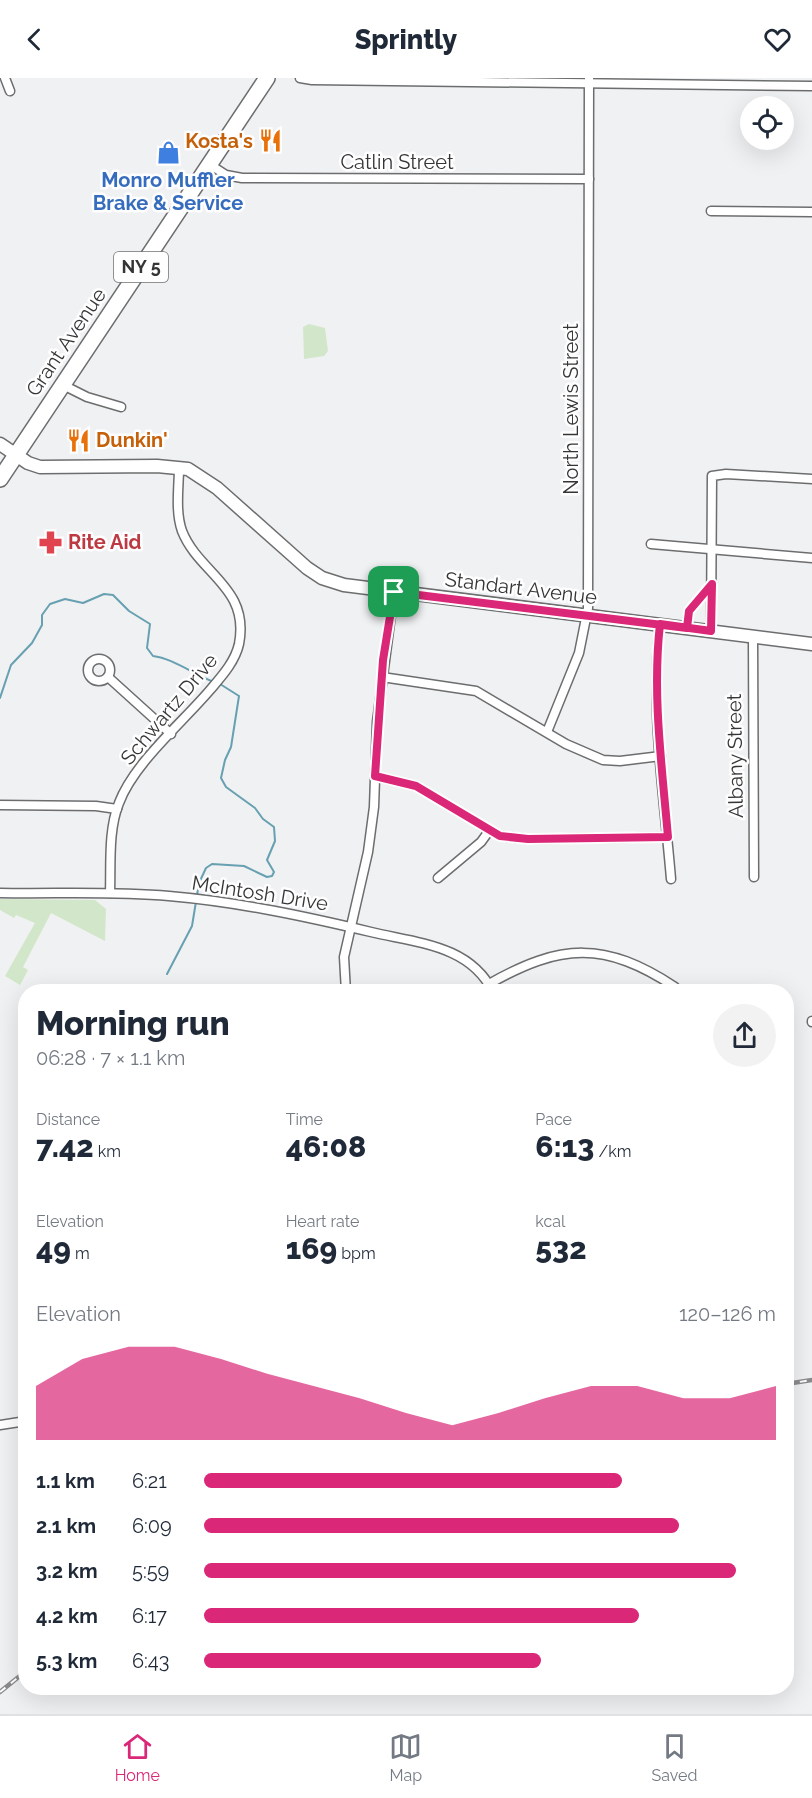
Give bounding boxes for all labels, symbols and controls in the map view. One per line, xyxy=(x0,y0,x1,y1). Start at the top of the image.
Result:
icon: back xyxy=(18,23,51,56)
icon: heart xyxy=(761,23,794,56)
text: Sprintly xyxy=(355,24,457,55)
map controls xyxy=(740,96,794,150)
button: locate xyxy=(740,96,794,150)
restaurant icon: Kosta's xyxy=(258,128,284,154)
place label: Kosta's xyxy=(185,129,253,153)
shop icon: Monro Muffler Brake & Service xyxy=(155,140,181,166)
street label: Catlin Street xyxy=(340,150,454,174)
place label: Monro Muffler Brake & Service xyxy=(93,168,243,215)
road number: NY 5 xyxy=(114,252,168,282)
street label: Grant Avenue xyxy=(21,283,111,401)
street label: North Lewis Street xyxy=(559,323,583,495)
restaurant icon: Dunkin' xyxy=(65,427,91,453)
place label: Dunkin' xyxy=(96,428,168,452)
pharmacy icon: Rite Aid xyxy=(37,529,63,555)
place label: Rite Aid xyxy=(68,530,142,554)
pin xyxy=(368,566,419,617)
street label: Standart Avenue xyxy=(444,567,599,609)
icon: arrive xyxy=(377,575,410,608)
street label: Schwartz Drive xyxy=(116,648,223,770)
street label: Albany Street xyxy=(722,693,748,818)
street label: McIntosh Drive xyxy=(190,870,330,916)
text: Morning run xyxy=(36,1004,230,1043)
button: share xyxy=(713,1004,776,1067)
text: 06:28 · 7 × 1.1 km xyxy=(36,1046,185,1070)
text: Distance xyxy=(36,1110,100,1129)
text: Time xyxy=(286,1110,323,1129)
text: Pace xyxy=(535,1110,572,1129)
text: 7.42 xyxy=(36,1129,94,1164)
text: 46:08 xyxy=(286,1129,366,1164)
text: 6:13 xyxy=(535,1129,594,1164)
text: km xyxy=(94,1142,121,1161)
text: /km xyxy=(594,1142,631,1161)
text: Elevation xyxy=(36,1212,104,1231)
text: Heart rate xyxy=(286,1212,359,1231)
text: kcal xyxy=(535,1212,565,1231)
text: 49 xyxy=(36,1231,71,1266)
text: 169 xyxy=(286,1231,337,1266)
text: 532 xyxy=(535,1231,587,1266)
text: m xyxy=(71,1244,90,1263)
text: bpm xyxy=(337,1244,376,1263)
text: Elevation xyxy=(36,1302,121,1326)
text: 120–126 m xyxy=(679,1302,776,1326)
text: 1.1 km xyxy=(36,1469,95,1493)
text: 6:21 xyxy=(132,1469,167,1493)
text: 2.1 km xyxy=(36,1514,96,1538)
text: 6:09 xyxy=(132,1514,172,1538)
text: 3.2 km xyxy=(36,1559,98,1583)
text: 5:59 xyxy=(132,1559,169,1583)
text: 4.2 km xyxy=(36,1604,98,1628)
text: 6:17 xyxy=(132,1604,167,1628)
text: 5.3 km xyxy=(36,1649,97,1673)
text: 6:43 xyxy=(132,1649,169,1673)
tab: Home xyxy=(115,1730,160,1785)
tab: Map xyxy=(389,1730,422,1785)
tab: Saved xyxy=(652,1730,697,1785)

